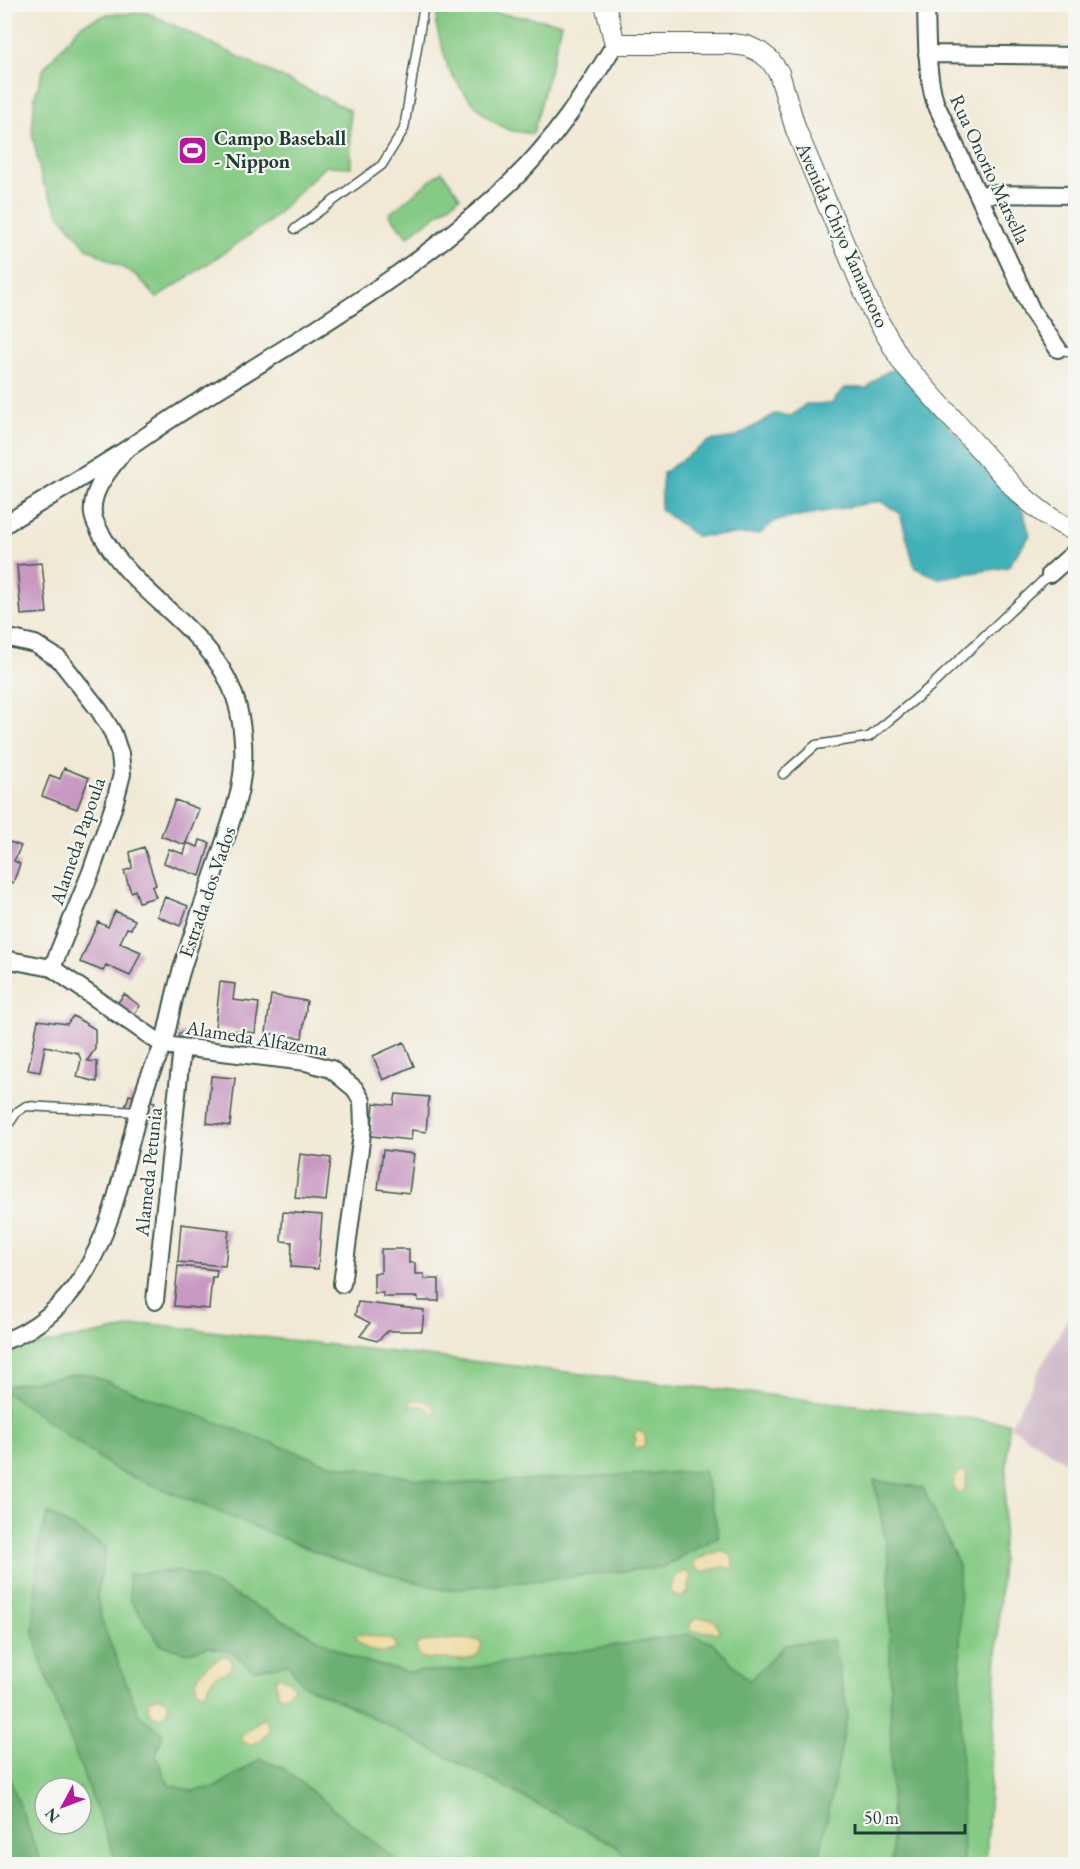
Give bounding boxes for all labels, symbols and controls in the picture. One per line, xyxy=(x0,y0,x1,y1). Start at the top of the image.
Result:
street label: Rua Onorio Marsella xyxy=(944,90,1036,248)
place label: Campo Baseball - Nippon xyxy=(214,125,346,174)
sports icon: Campo Baseball - Nippon xyxy=(177,134,209,166)
street label: Avenida Chiyo Yamamoto xyxy=(790,137,896,332)
street label: Alameda Papoula xyxy=(43,774,111,909)
street label: Estrada dos Vados xyxy=(172,823,242,961)
street label: Alameda Alfazema xyxy=(183,1014,330,1062)
street label: Alameda Petunia xyxy=(128,1106,168,1239)
north arrow xyxy=(33,1776,93,1836)
scale bar xyxy=(855,1797,964,1835)
text: N xyxy=(40,1804,64,1827)
text: 50 m xyxy=(864,1806,899,1829)

